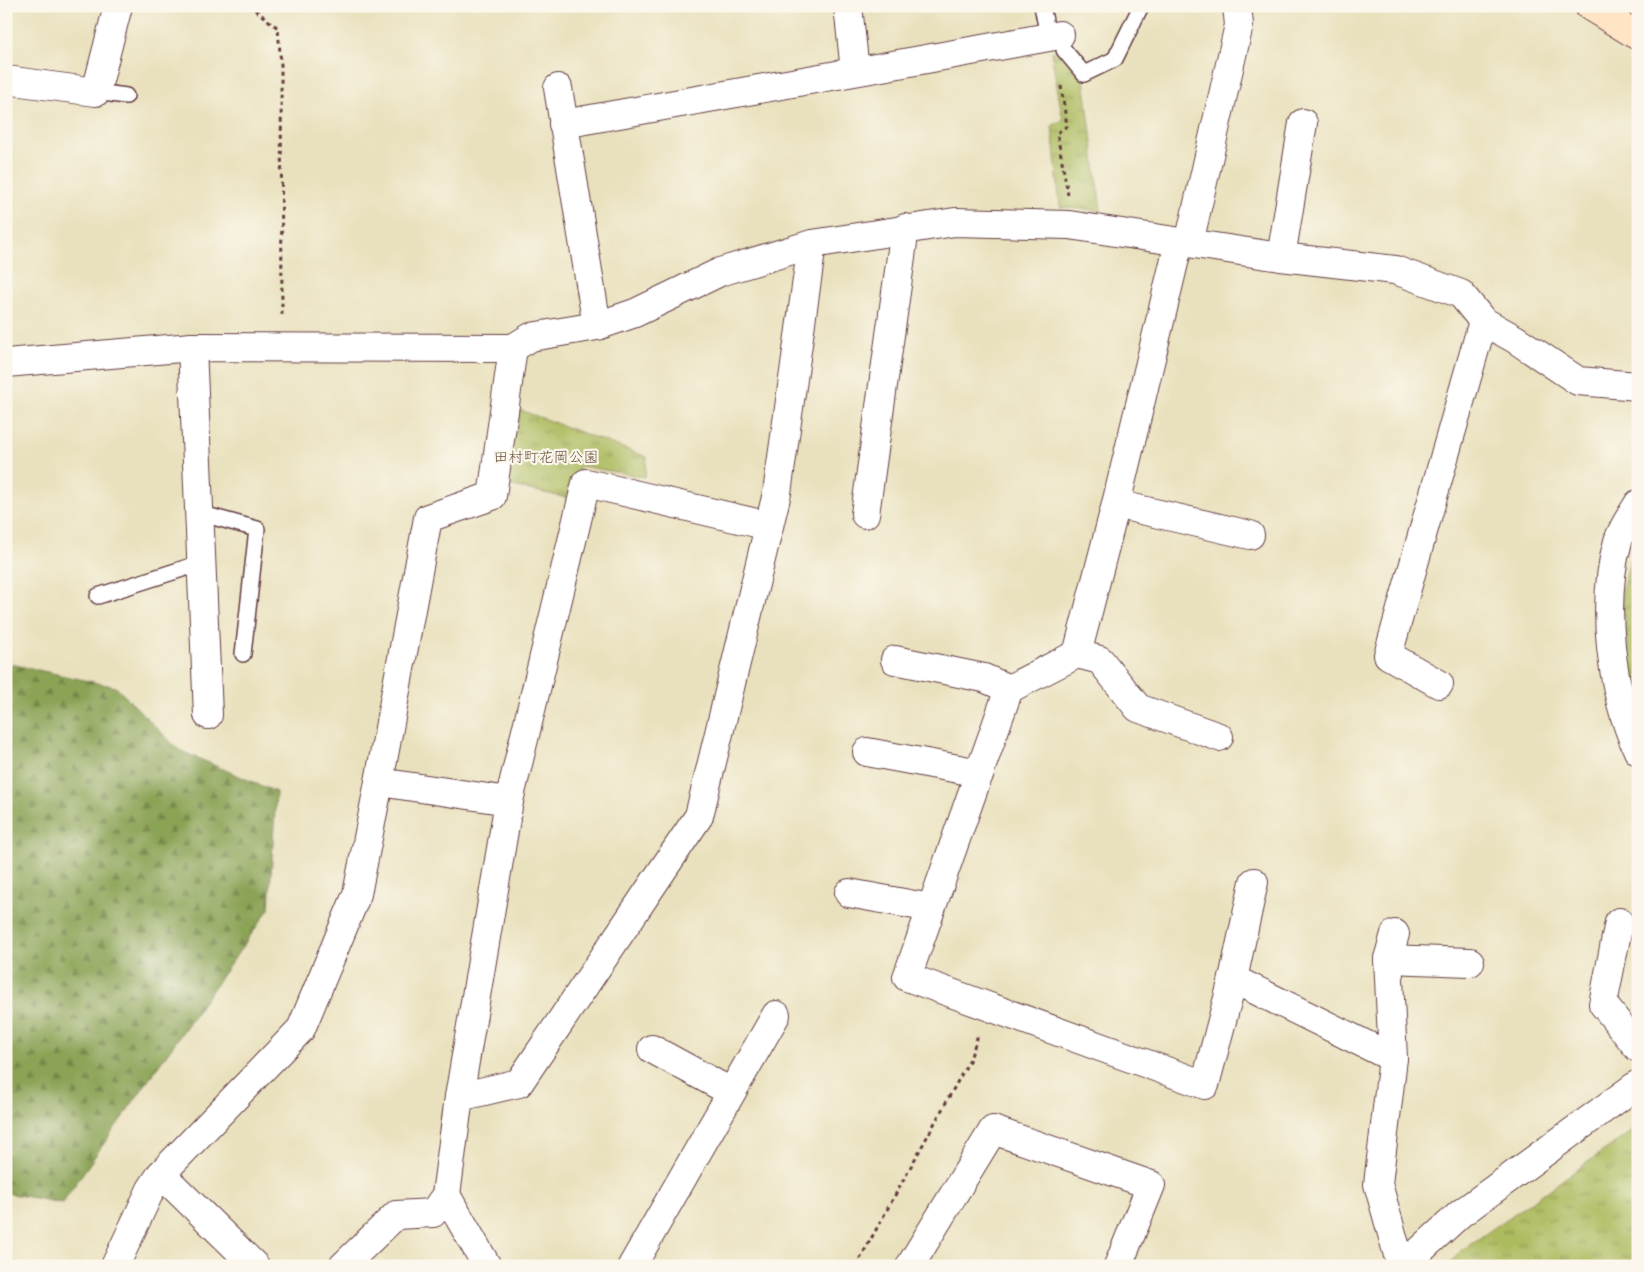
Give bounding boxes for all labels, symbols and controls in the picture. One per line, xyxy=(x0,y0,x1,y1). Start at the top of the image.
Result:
park label: 田村町花岡公園 xyxy=(493,448,599,467)

